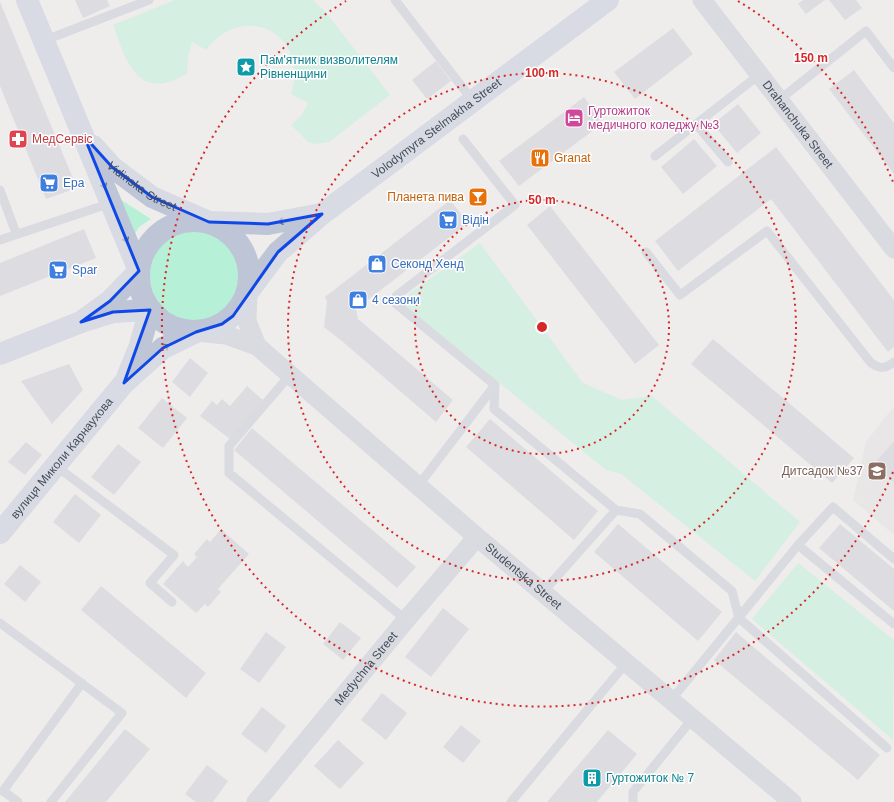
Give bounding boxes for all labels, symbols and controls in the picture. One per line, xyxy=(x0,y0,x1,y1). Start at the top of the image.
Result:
text: 150 m xyxy=(794,51,828,65)
place label: Пам'ятник визволителям Рівненщини xyxy=(260,53,398,81)
place icon: Пам'ятник визволителям Рівненщини xyxy=(235,56,257,78)
text: 100 m xyxy=(525,66,559,80)
street label: Volodymyra Stelmakha Street xyxy=(369,75,504,181)
street label: Drahanchuka Street xyxy=(760,78,836,171)
place label: Гуртожиток медичного коледжу №3 xyxy=(588,104,720,132)
hotel icon: Гуртожиток медичного коледжу №3 xyxy=(563,107,585,129)
pharmacy icon: МедСервіс xyxy=(7,128,29,150)
place label: МедСервіс xyxy=(32,132,93,146)
restaurant icon: Granat xyxy=(529,147,551,169)
place label: Granat xyxy=(554,151,591,165)
street label: Vidinska Street xyxy=(104,159,179,214)
supermarket icon: Ера xyxy=(38,172,60,194)
place label: Ера xyxy=(63,176,85,190)
one-way arrow xyxy=(99,176,107,188)
bar icon: Планета пива xyxy=(467,186,489,208)
place label: Планета пива xyxy=(387,190,464,204)
text: 50 m xyxy=(528,193,556,207)
supermarket icon: Відін xyxy=(437,209,459,231)
place label: Відін xyxy=(462,213,489,227)
one-way arrow xyxy=(278,218,291,226)
one-way arrow xyxy=(121,231,129,243)
shop icon: Секонд Хенд xyxy=(366,253,388,275)
place label: Секонд Хенд xyxy=(391,257,464,271)
supermarket icon: Spar xyxy=(47,259,69,281)
place label: Spar xyxy=(72,263,97,277)
shop icon: 4 сезони xyxy=(347,289,369,311)
place label: 4 сезони xyxy=(372,293,420,307)
centre of rings xyxy=(535,320,549,334)
one-way arrow xyxy=(158,344,169,352)
street label: вулиця Миколи Карнаухова xyxy=(8,395,116,522)
school or university icon: Дитсадок №37 xyxy=(866,460,888,482)
place label: Дитсадок №37 xyxy=(782,464,863,478)
street label: Studentska Street xyxy=(482,540,565,613)
street label: Medychna Street xyxy=(332,628,401,708)
building icon: Гуртожиток № 7 xyxy=(581,767,603,789)
place label: Гуртожиток № 7 xyxy=(606,771,694,785)

